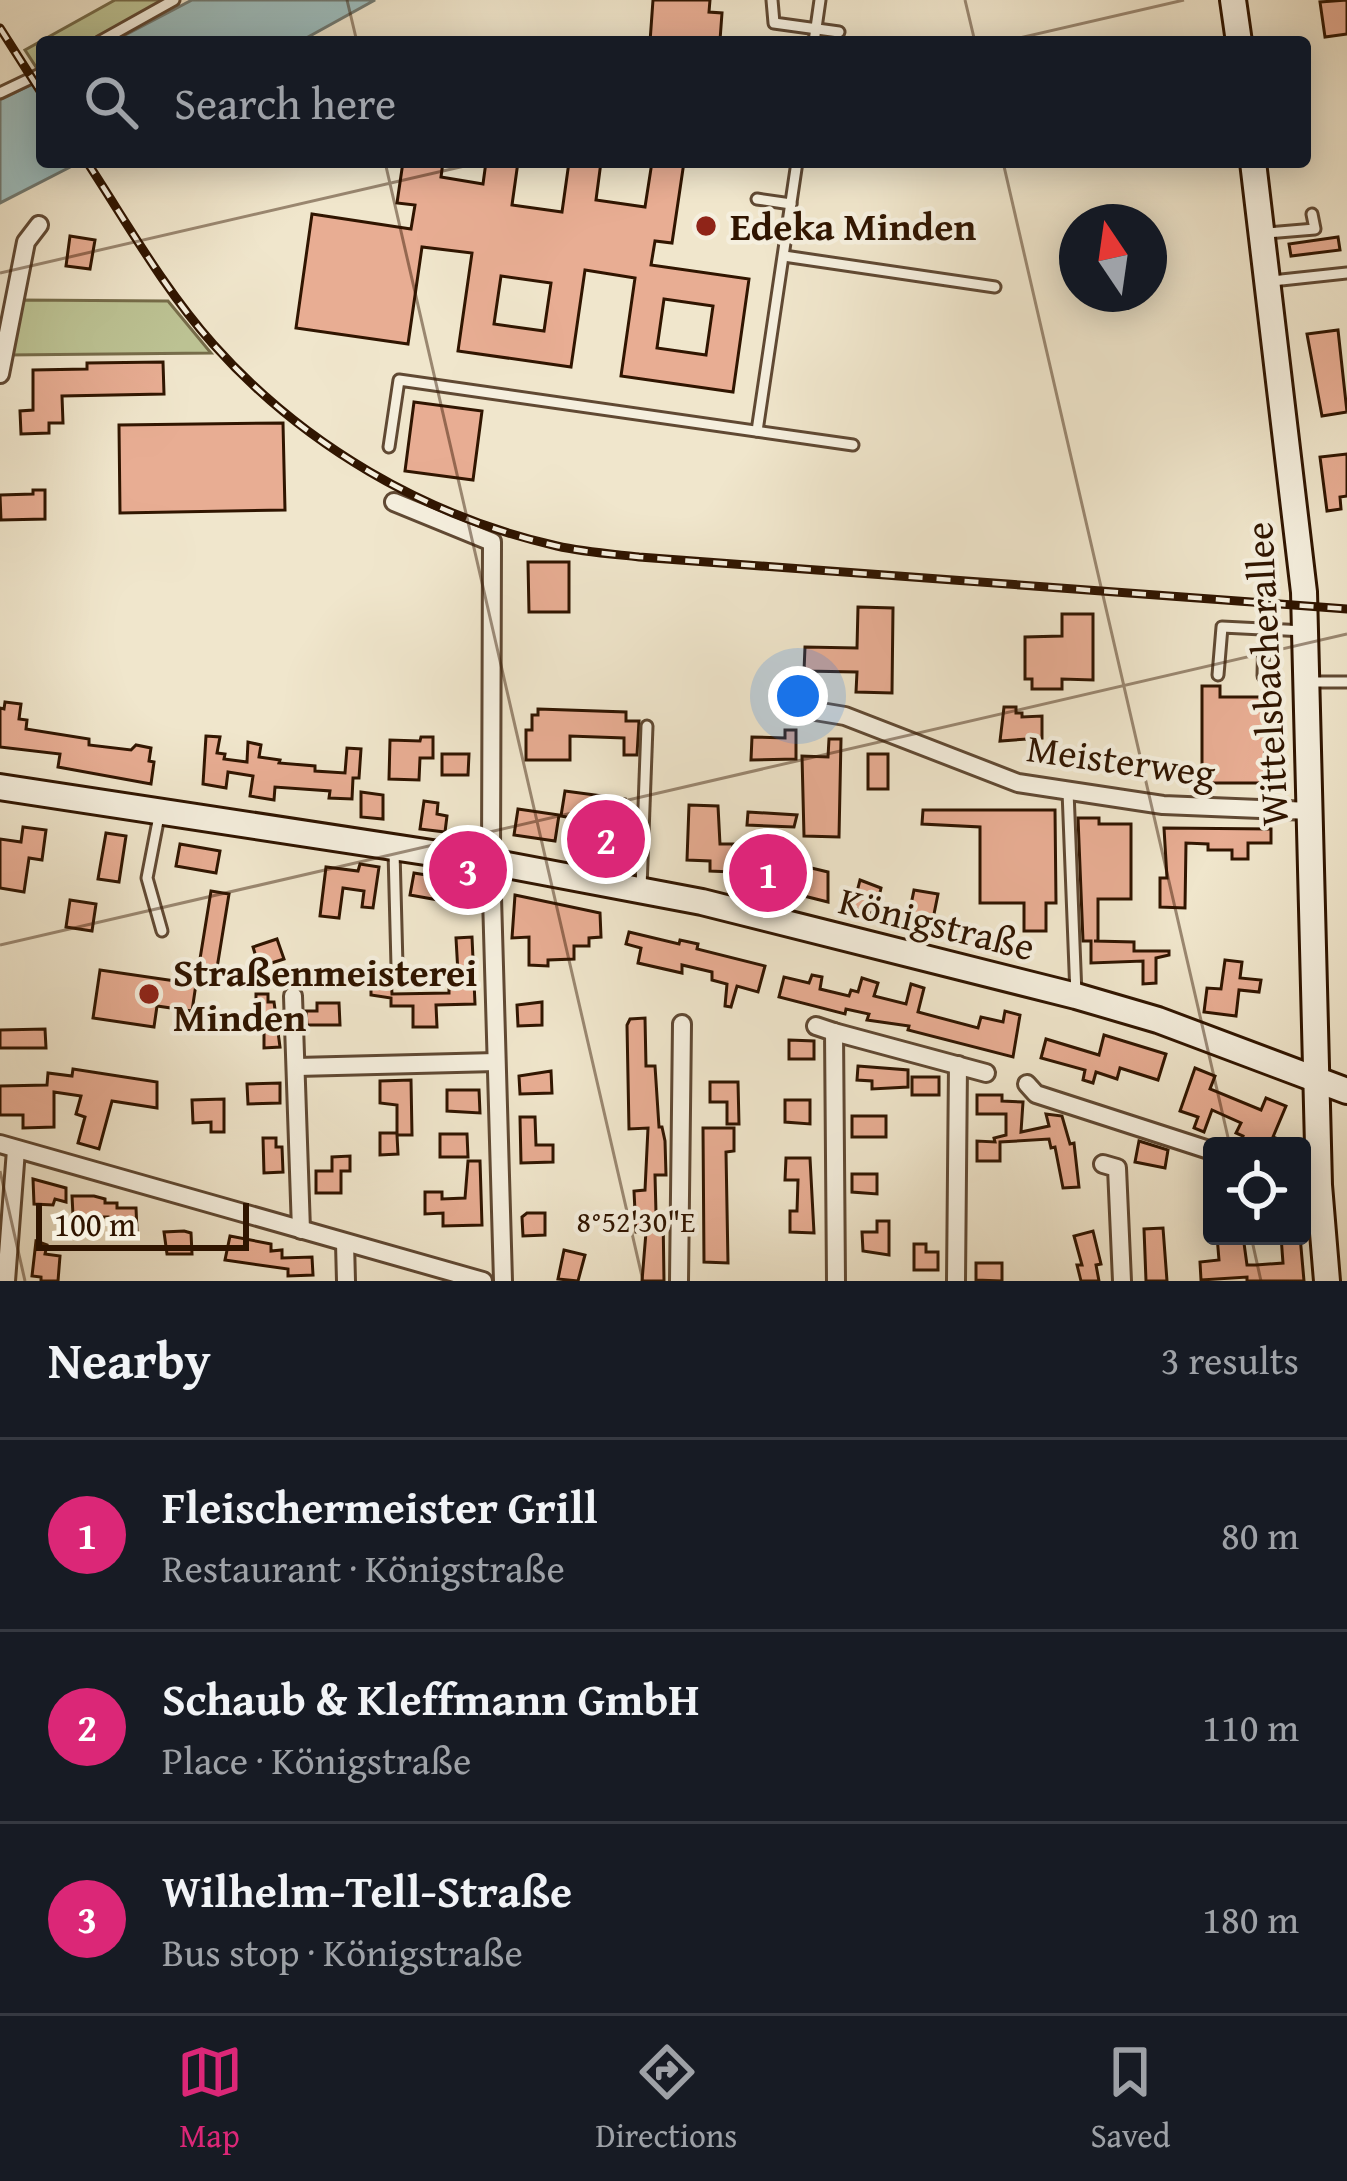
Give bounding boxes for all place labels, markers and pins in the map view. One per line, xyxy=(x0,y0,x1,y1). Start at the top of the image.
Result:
place label: Edeka Minden xyxy=(730,197,976,254)
marker: Edeka Minden xyxy=(693,213,719,239)
pin: 2 xyxy=(567,794,645,884)
pin: 3 xyxy=(429,825,507,915)
pin: 1 xyxy=(729,828,807,918)
place label: Straßenmeisterei Minden xyxy=(173,943,477,1045)
marker: Straßenmeisterei Minden xyxy=(136,981,162,1007)

